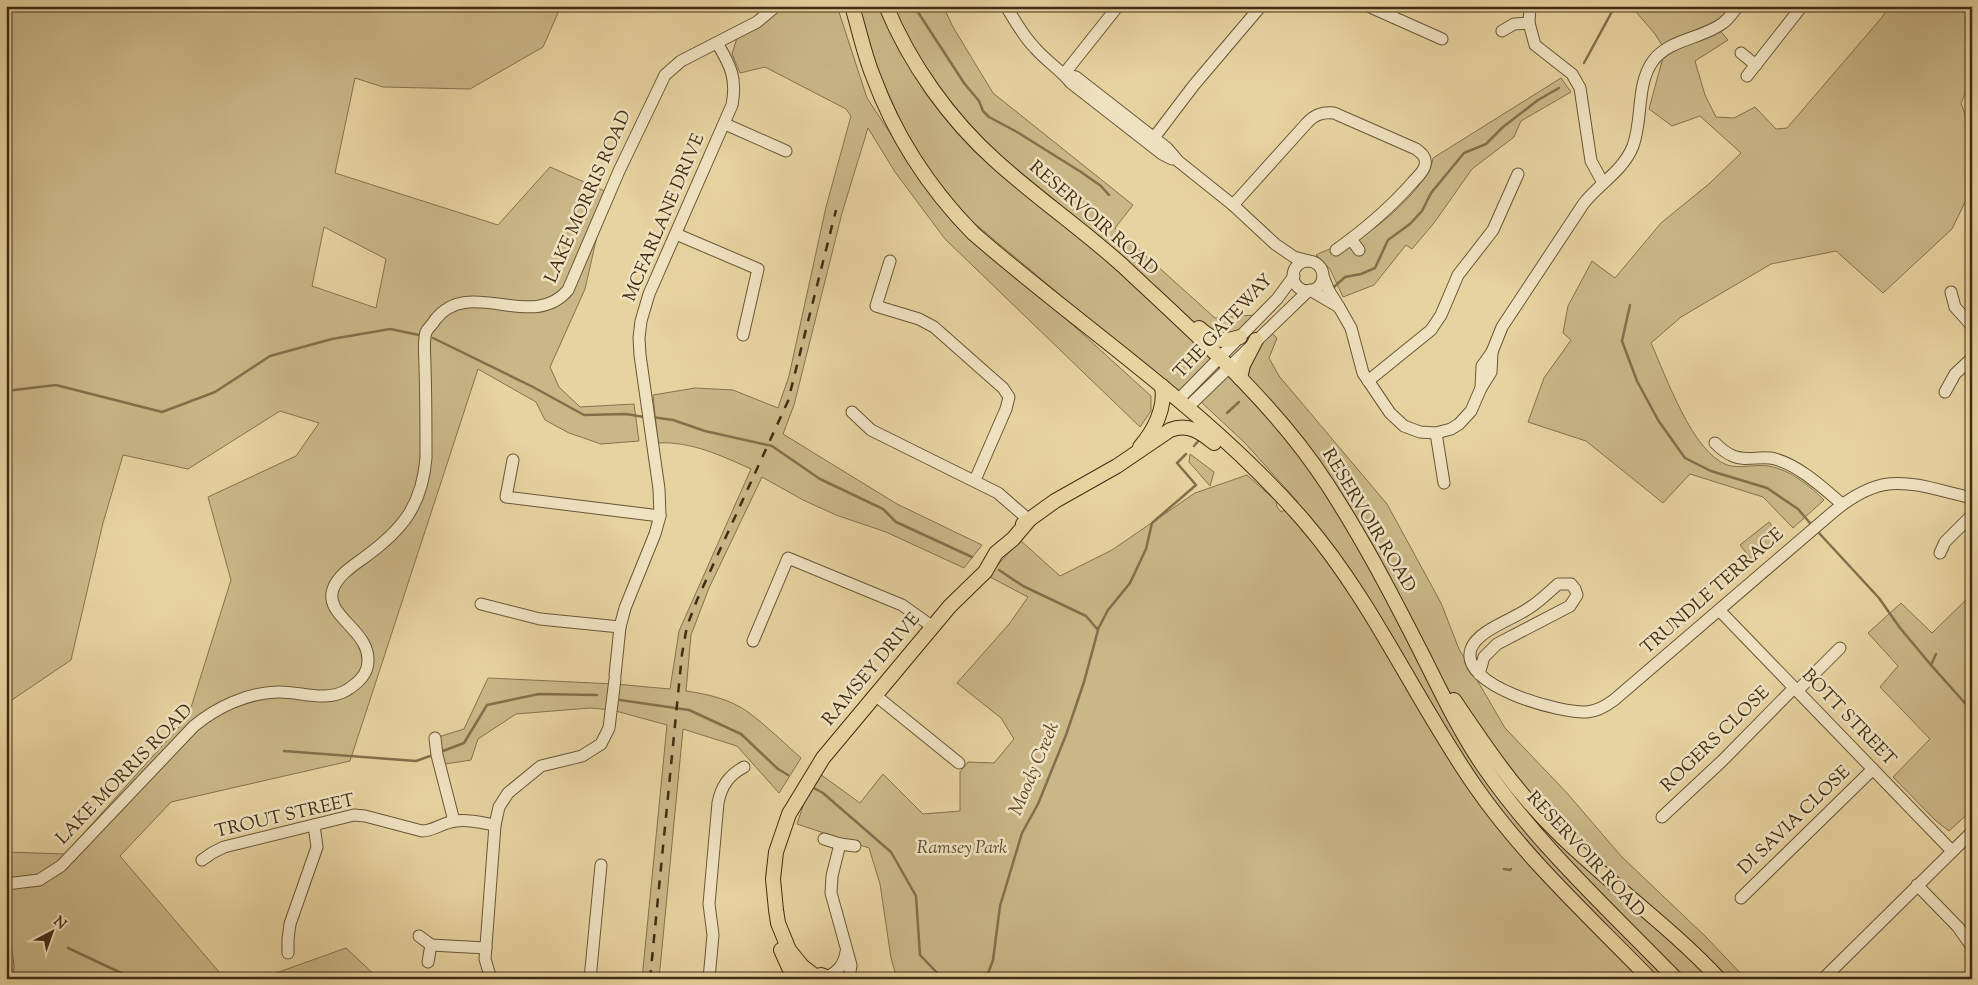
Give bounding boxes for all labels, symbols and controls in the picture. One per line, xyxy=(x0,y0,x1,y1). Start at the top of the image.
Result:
street label: LAKE MORRIS ROAD xyxy=(539,106,639,288)
street label: MCFARLANE DRIVE xyxy=(618,130,712,306)
street label: RESERVOIR ROAD xyxy=(1023,155,1163,283)
street label: THE GATEWAY xyxy=(1168,269,1280,385)
street label: RESERVOIR ROAD xyxy=(1315,444,1421,598)
street label: TRUNDLE TERRACE xyxy=(1636,522,1790,661)
street label: RAMSEY DRIVE xyxy=(817,608,927,732)
street label: BOTT STREET xyxy=(1795,663,1902,773)
street label: ROGERS CLOSE xyxy=(1656,681,1777,799)
street label: LAKE MORRIS ROAD xyxy=(51,699,199,851)
water label: Moody Creek xyxy=(1003,718,1067,820)
street label: DI SAVIA CLOSE xyxy=(1733,760,1857,882)
street label: RESERVOIR ROAD xyxy=(1520,786,1650,924)
street label: TROUT STREET xyxy=(213,788,358,846)
park label: Ramsey Park xyxy=(917,836,1007,862)
north arrow xyxy=(28,908,78,958)
text: N xyxy=(48,912,70,935)

